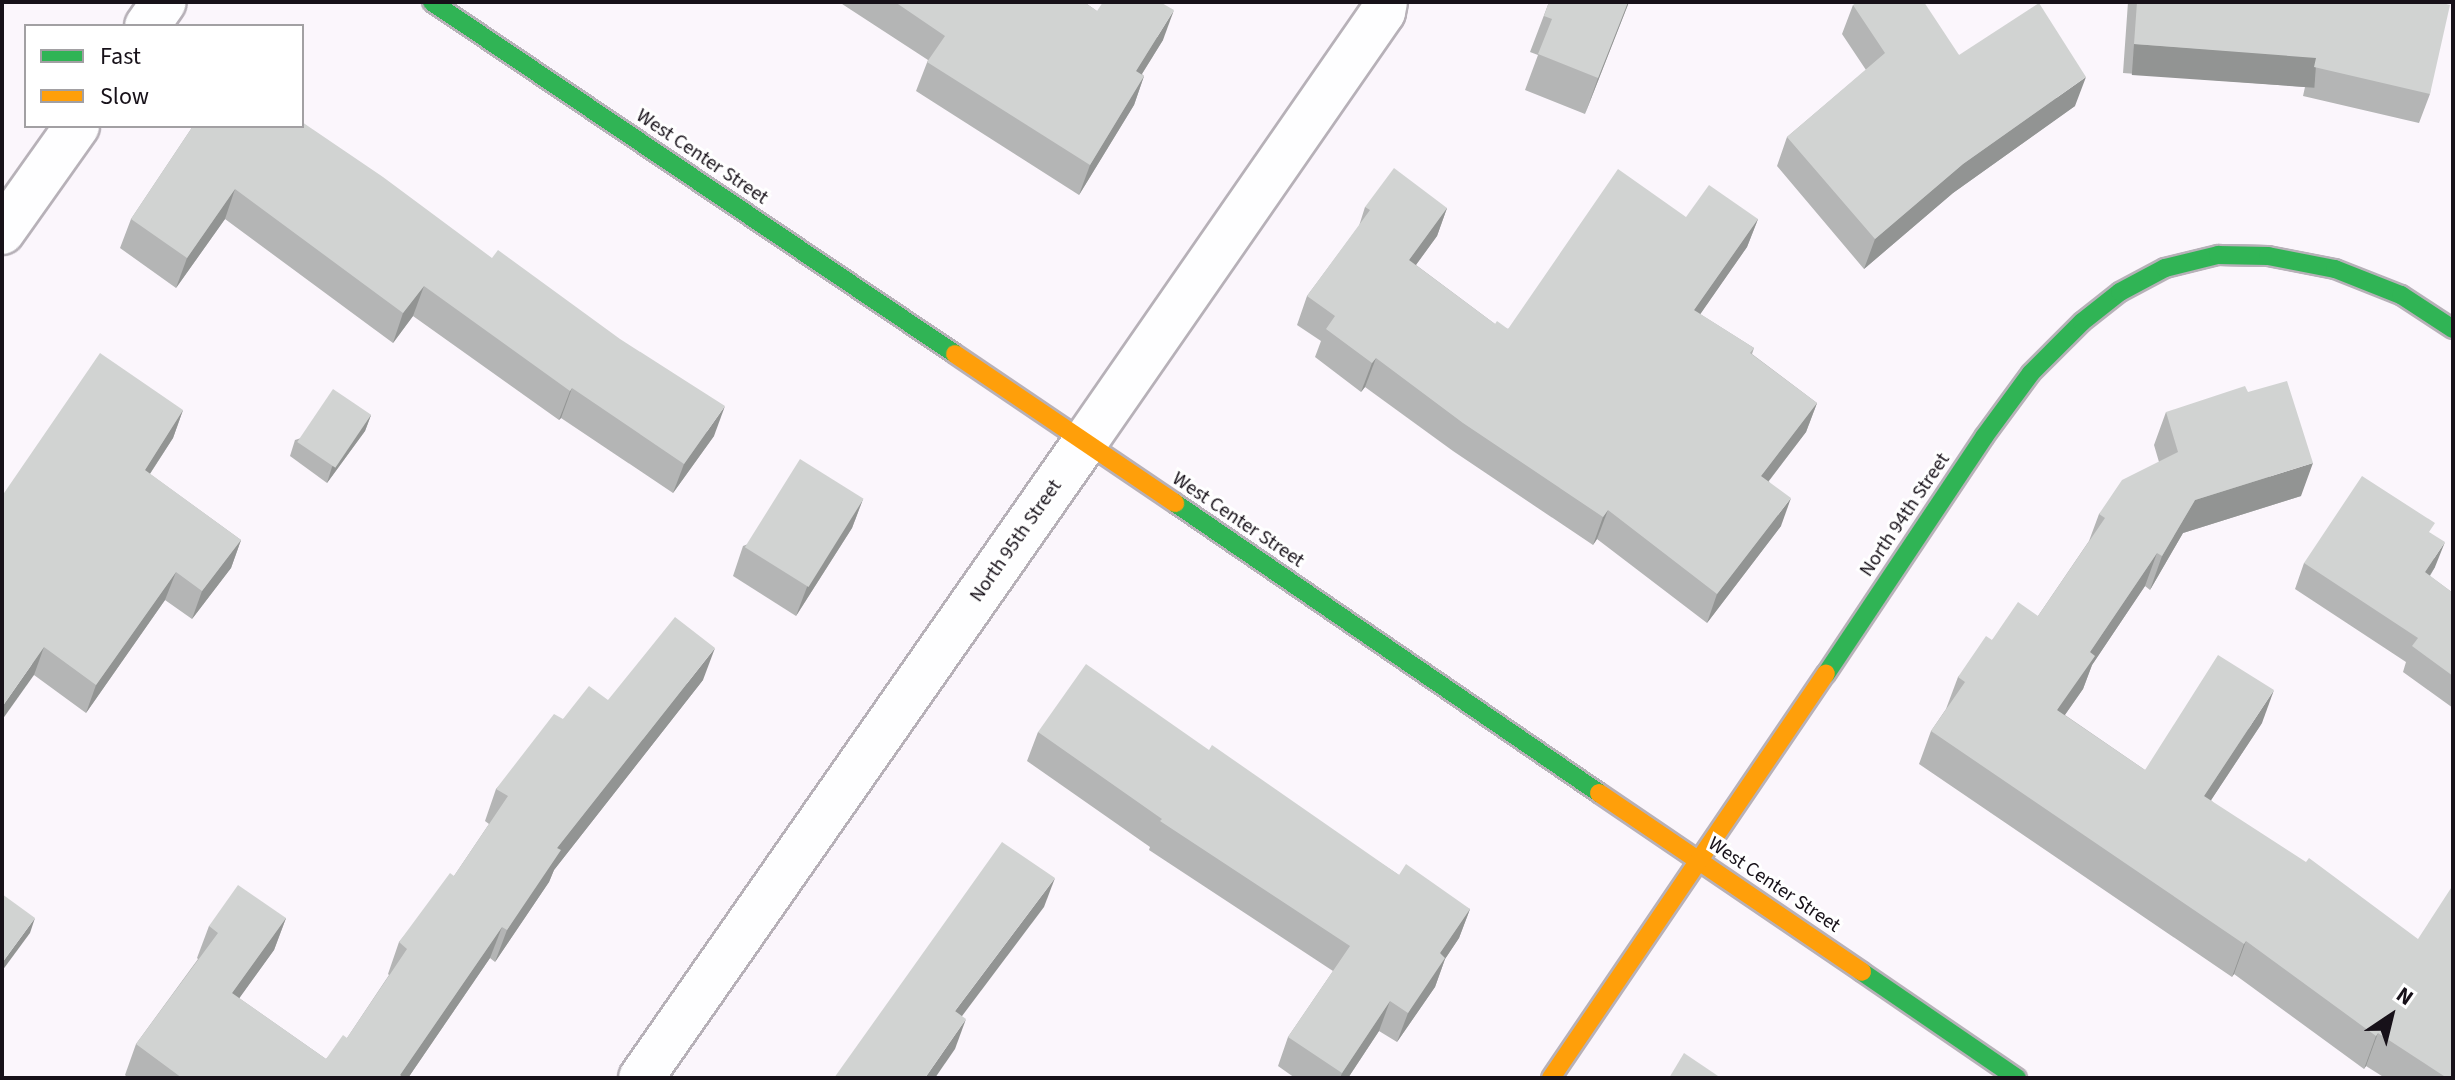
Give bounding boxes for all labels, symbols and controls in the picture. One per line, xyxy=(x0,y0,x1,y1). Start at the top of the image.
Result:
legend xyxy=(24,24,304,128)
text: Fast xyxy=(100,39,141,74)
text: Slow xyxy=(100,79,149,114)
street label: West Center Street xyxy=(631,104,773,210)
street label: North 94th Street xyxy=(1855,449,1955,581)
street label: West Center Street xyxy=(1167,467,1309,573)
street label: North 95th Street xyxy=(965,475,1067,607)
street label: West Center Street xyxy=(1703,832,1845,938)
north arrow xyxy=(2351,976,2431,1056)
text: N xyxy=(2390,979,2420,1014)

